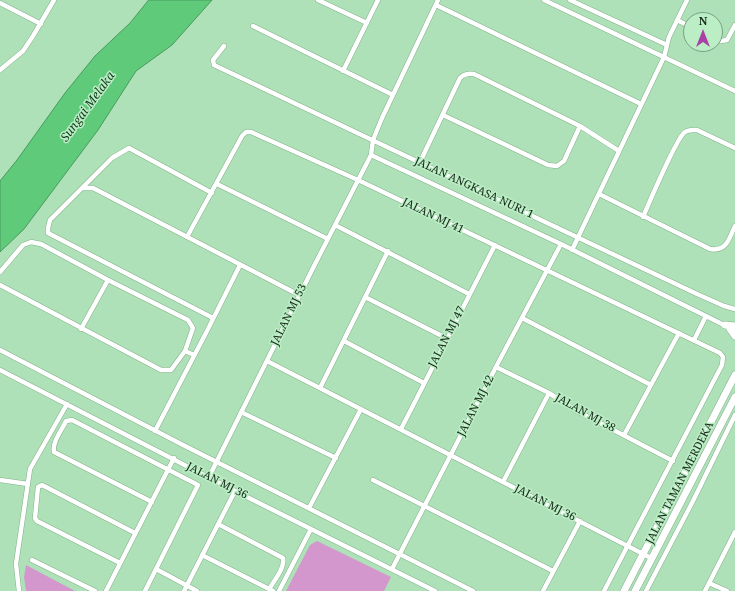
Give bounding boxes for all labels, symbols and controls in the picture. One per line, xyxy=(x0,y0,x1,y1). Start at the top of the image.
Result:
north arrow xyxy=(683,12,723,52)
text: N xyxy=(699,13,707,28)
water label: Sungai Melaka xyxy=(58,69,118,145)
street label: JALAN ANGKASA NURI 1 xyxy=(412,155,536,221)
street label: JALAN MJ 41 xyxy=(400,195,466,237)
street label: JALAN MJ 53 xyxy=(268,282,310,348)
street label: JALAN MJ 47 xyxy=(426,304,468,370)
street label: JALAN MJ 42 xyxy=(455,373,497,439)
street label: JALAN MJ 38 xyxy=(553,391,617,435)
street label: JALAN TAMAN MERDEKA xyxy=(643,420,717,546)
street label: JALAN MJ 36 xyxy=(184,460,250,502)
street label: JALAN MJ 36 xyxy=(512,482,578,524)

